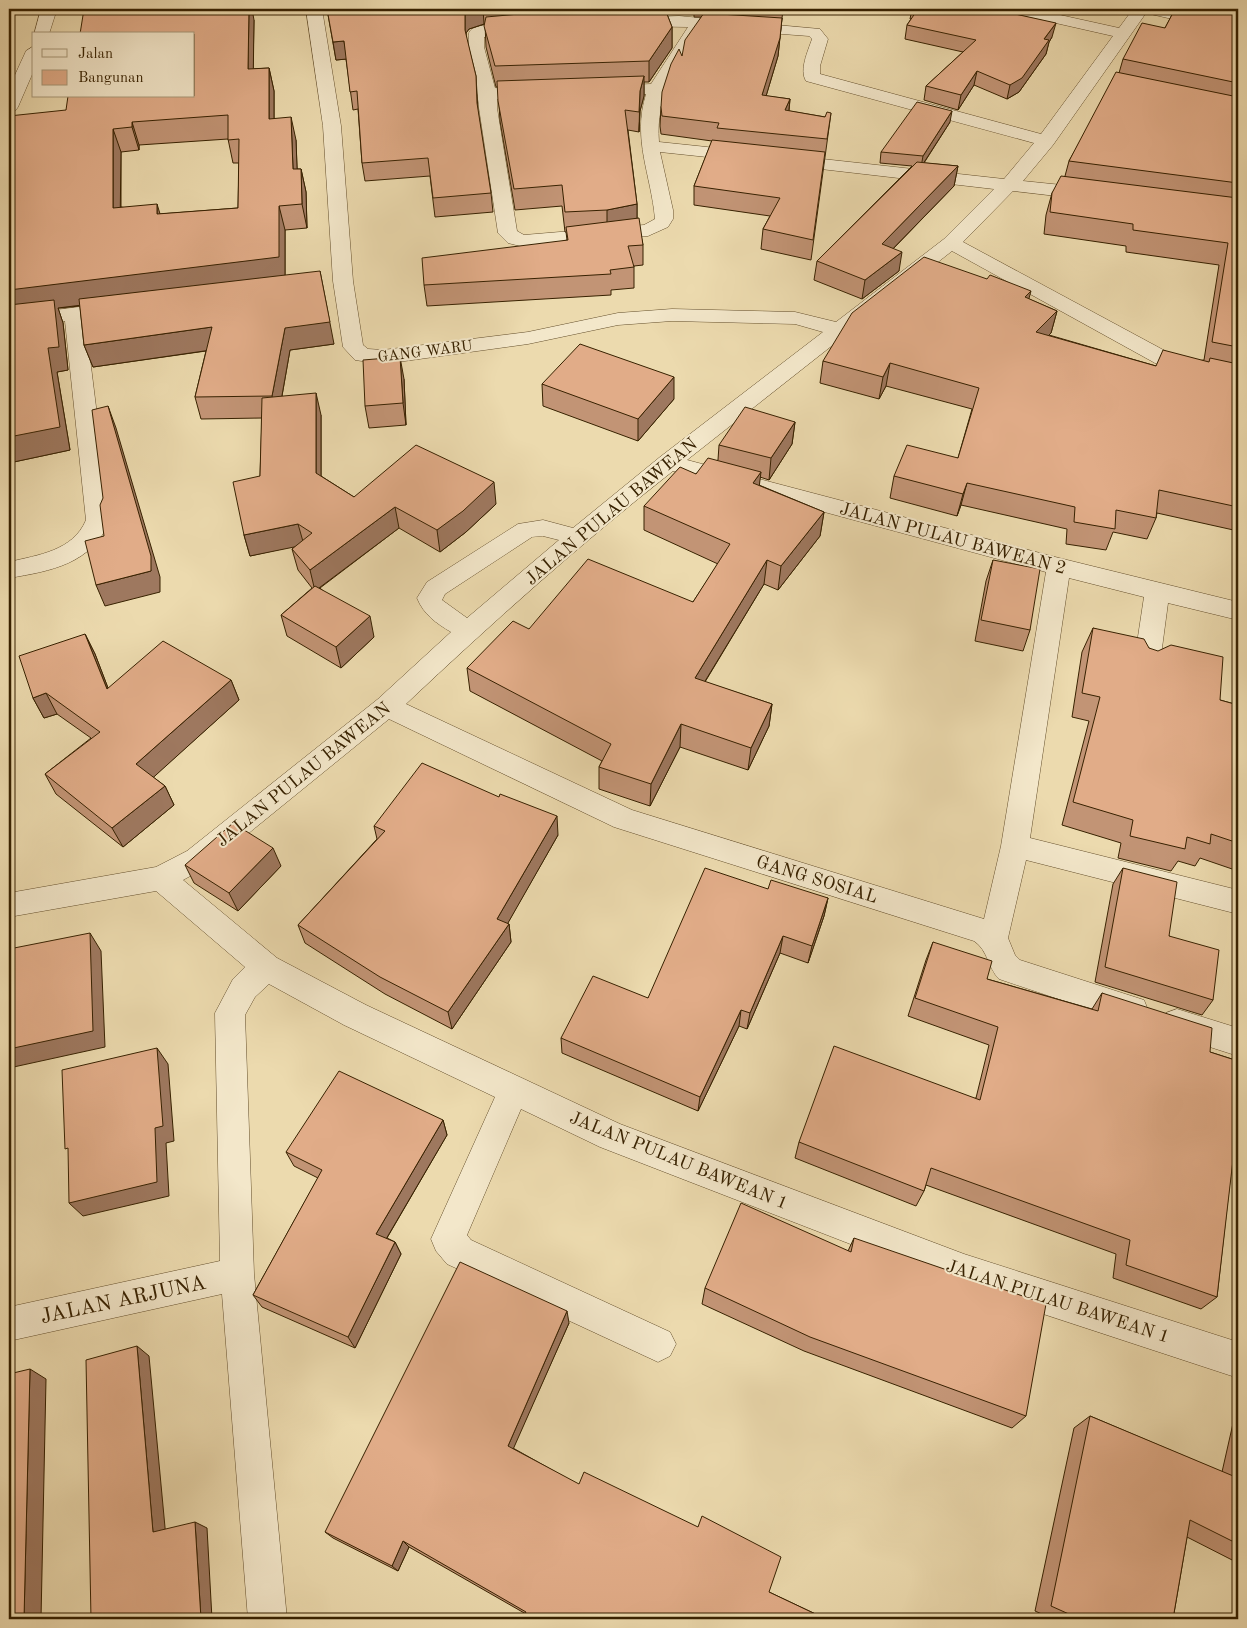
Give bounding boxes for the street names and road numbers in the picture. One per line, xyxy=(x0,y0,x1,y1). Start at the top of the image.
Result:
street label: GANG WARU xyxy=(377,339,474,366)
street label: JALAN PULAU BAWEAN xyxy=(522,435,701,589)
street label: JALAN PULAU BAWEAN 2 xyxy=(838,500,1068,578)
street label: JALAN PULAU BAWEAN xyxy=(213,699,394,850)
street label: GANG SOSIAL xyxy=(754,853,880,907)
street label: JALAN PULAU BAWEAN 1 xyxy=(567,1109,790,1213)
street label: JALAN PULAU BAWEAN 1 xyxy=(944,1257,1172,1347)
street label: JALAN ARJUNA xyxy=(39,1273,208,1328)

